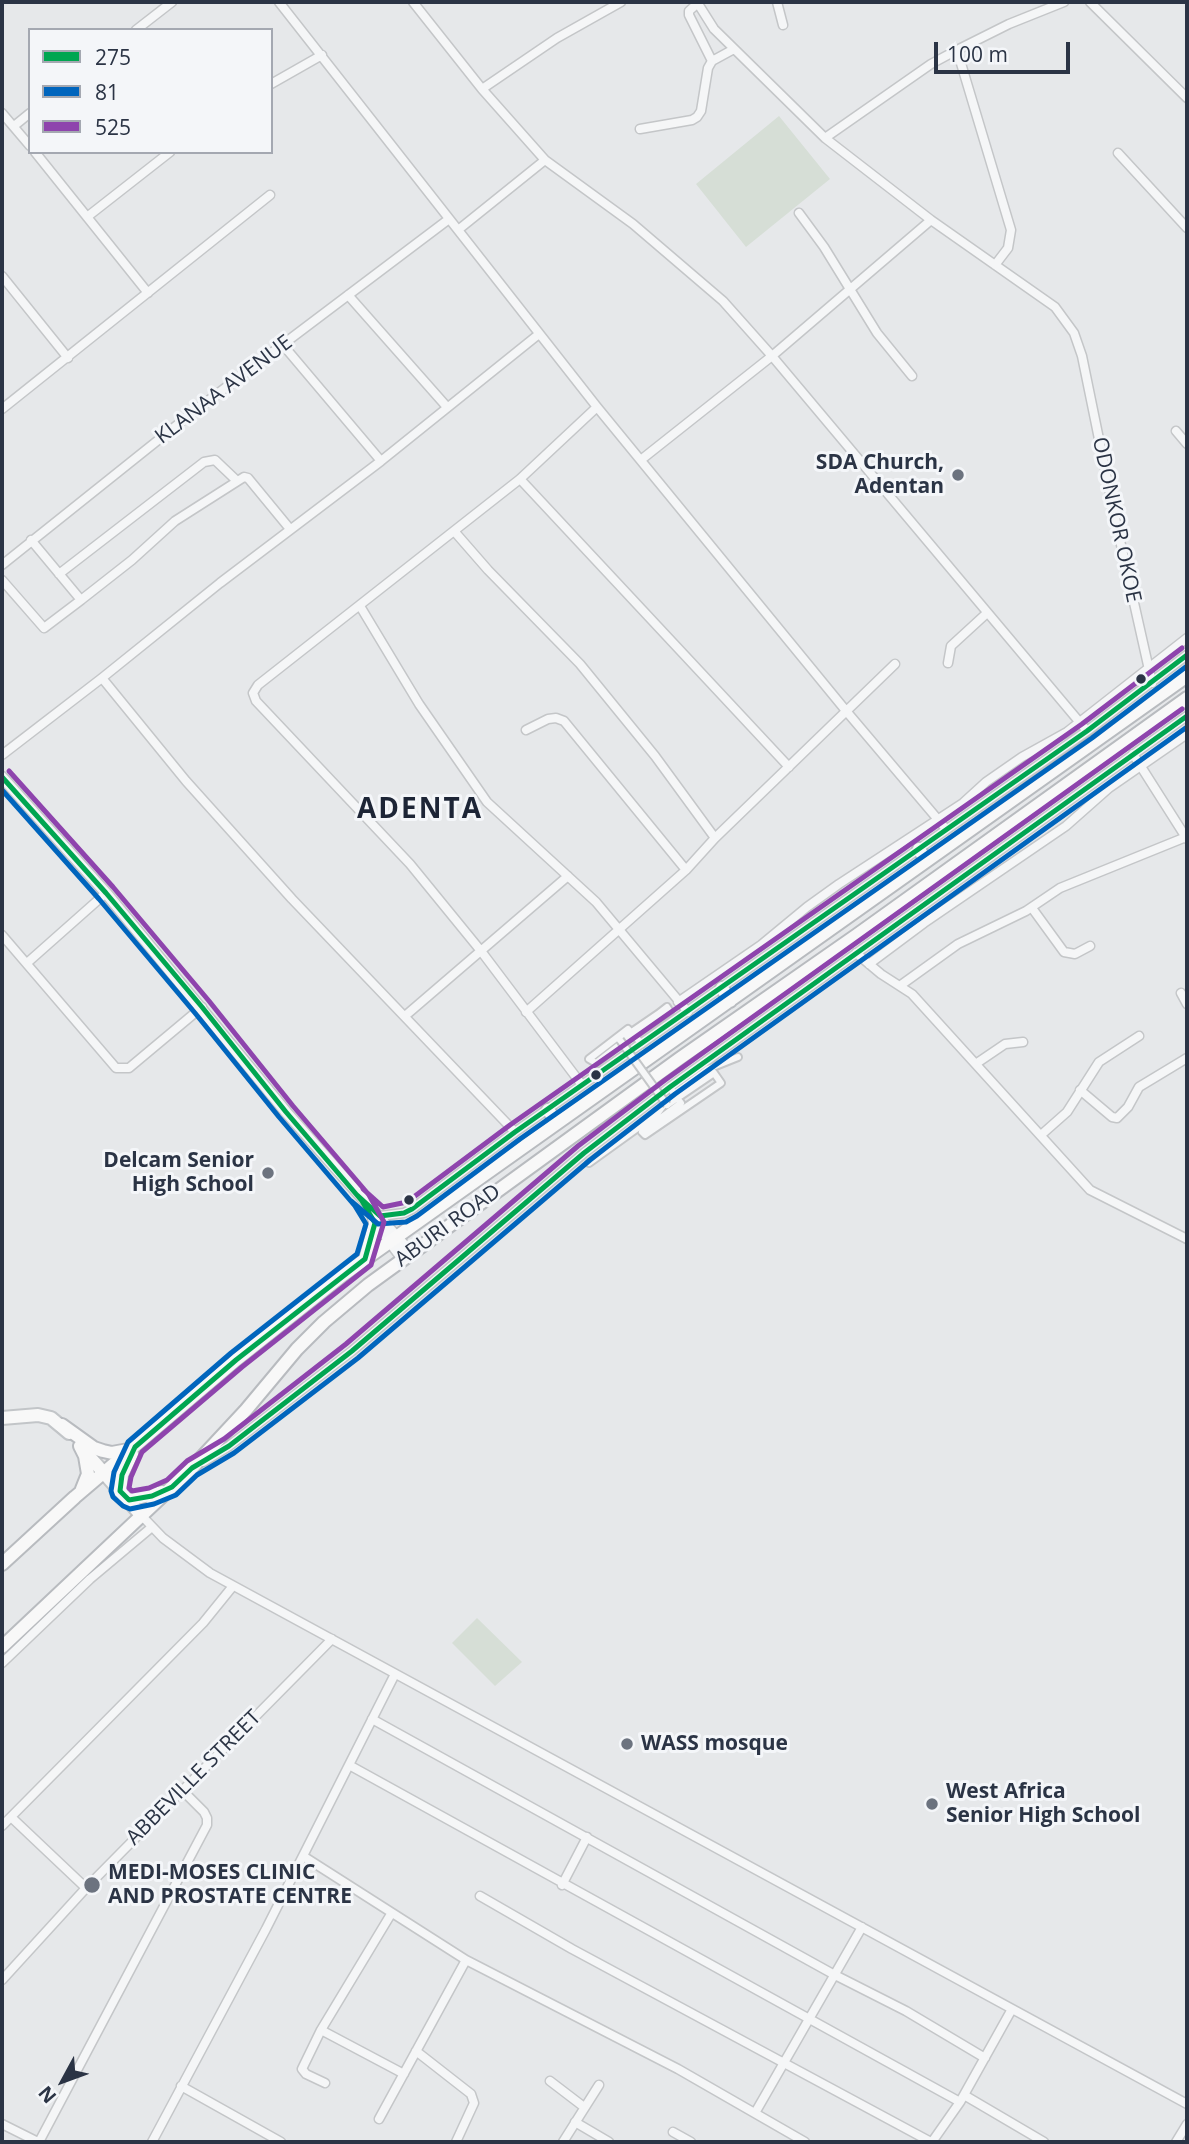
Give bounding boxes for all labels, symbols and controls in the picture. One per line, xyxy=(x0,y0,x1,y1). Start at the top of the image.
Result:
legend xyxy=(28,28,273,154)
scale bar xyxy=(937,28,1074,72)
text: 100 m xyxy=(947,40,1008,68)
text: 275 xyxy=(95,43,131,71)
text: 81 xyxy=(95,78,119,106)
text: 525 xyxy=(95,113,131,141)
street label: KLANAA AVENUE xyxy=(150,330,298,450)
street label: ODONKOR OKOE xyxy=(1086,435,1146,605)
place label: SDA Church, Adentan xyxy=(816,450,944,500)
marker: SDA Church, Adentan xyxy=(950,467,966,483)
unlabelled marker xyxy=(1134,672,1148,686)
district label: ADENTA xyxy=(358,793,482,827)
unlabelled marker xyxy=(589,1068,603,1082)
place label: Delcam Senior High School xyxy=(103,1148,254,1198)
marker: Delcam Senior High School xyxy=(260,1165,276,1181)
street label: ABURI ROAD xyxy=(390,1179,506,1273)
unlabelled marker xyxy=(402,1193,416,1207)
street label: ABBEVILLE STREET xyxy=(121,1705,267,1851)
place label: WASS mosque xyxy=(641,1731,788,1757)
marker: WASS mosque xyxy=(619,1736,635,1752)
place label: West Africa Senior High School xyxy=(946,1779,1140,1829)
marker: West Africa Senior High School xyxy=(924,1796,940,1812)
place label: MEDI-MOSES CLINIC AND PROSTATE CENTRE xyxy=(108,1860,352,1910)
marker: MEDI-MOSES CLINIC AND PROSTATE CENTRE xyxy=(82,1875,102,1895)
north arrow xyxy=(28,2046,98,2116)
text: N xyxy=(32,2080,62,2109)

